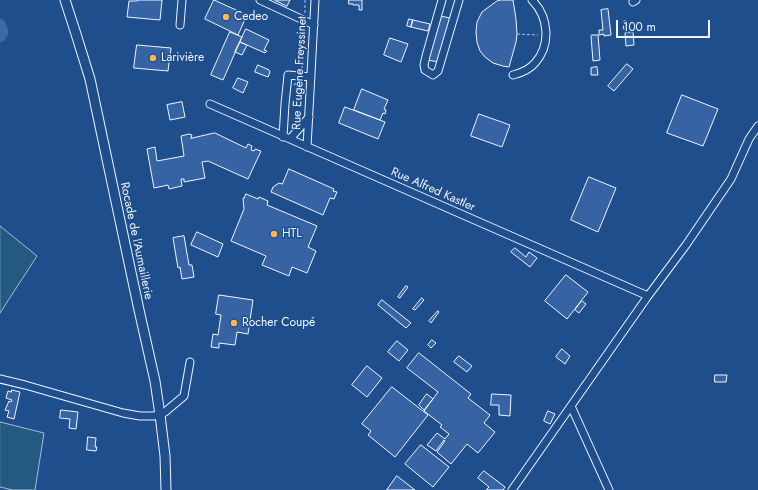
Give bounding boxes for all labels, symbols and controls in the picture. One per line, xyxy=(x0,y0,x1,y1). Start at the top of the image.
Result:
place label: Cedeo xyxy=(234,10,268,24)
marker: Cedeo xyxy=(221,12,231,22)
scale bar xyxy=(618,12,712,38)
street label: Rue Eugène Freyssinet xyxy=(290,16,310,130)
text: 100 m xyxy=(623,18,656,36)
place label: Larivière xyxy=(161,51,204,65)
marker: Larivière xyxy=(148,53,158,63)
street label: Rue Alfred Kastler xyxy=(389,165,477,215)
street label: Rocade de l'Aumaillerie xyxy=(117,181,155,301)
place label: HTL xyxy=(282,227,302,241)
marker: HTL xyxy=(269,229,279,239)
place label: Rocher Coupé xyxy=(242,316,315,330)
marker: Rocher Coupé xyxy=(229,318,239,328)

